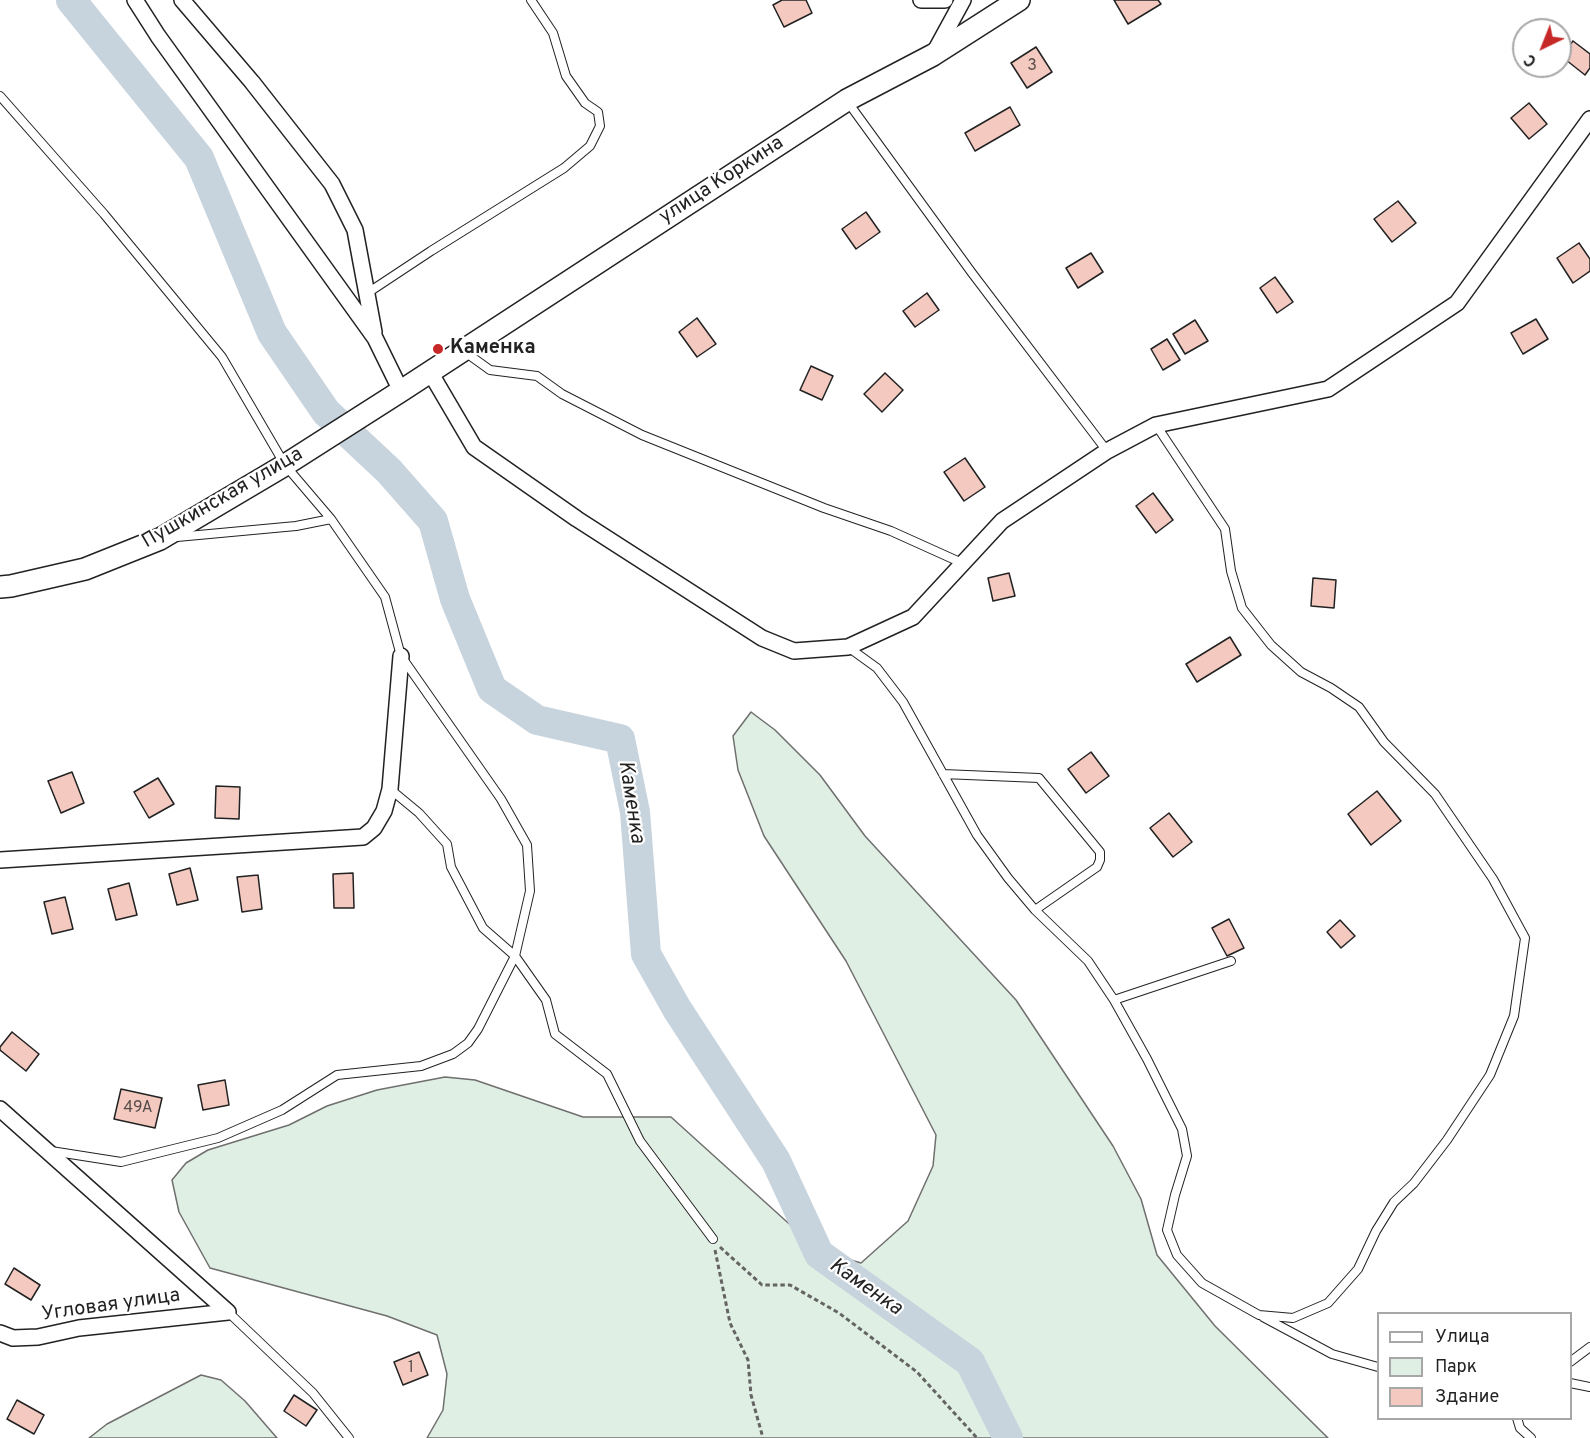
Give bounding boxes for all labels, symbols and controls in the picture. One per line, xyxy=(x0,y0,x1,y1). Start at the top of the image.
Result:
north arrow xyxy=(1512,18,1572,78)
text: С xyxy=(1521,49,1542,70)
house number: 3 xyxy=(1027,57,1037,77)
street label: улица Коркина xyxy=(655,132,789,230)
place label: Каменка xyxy=(450,337,536,361)
marker: Каменка xyxy=(431,342,445,356)
street label: Пушкинская улица xyxy=(138,443,308,555)
water label: Каменка xyxy=(611,759,649,845)
house number: 49А xyxy=(123,1099,153,1119)
water label: Каменка xyxy=(824,1254,906,1322)
street label: Угловая улица xyxy=(40,1284,182,1328)
legend xyxy=(1377,1312,1572,1420)
text: Улица xyxy=(1435,1326,1489,1349)
text: Парк xyxy=(1435,1356,1477,1379)
house number: 1 xyxy=(408,1359,414,1379)
text: Здание xyxy=(1435,1386,1499,1409)

